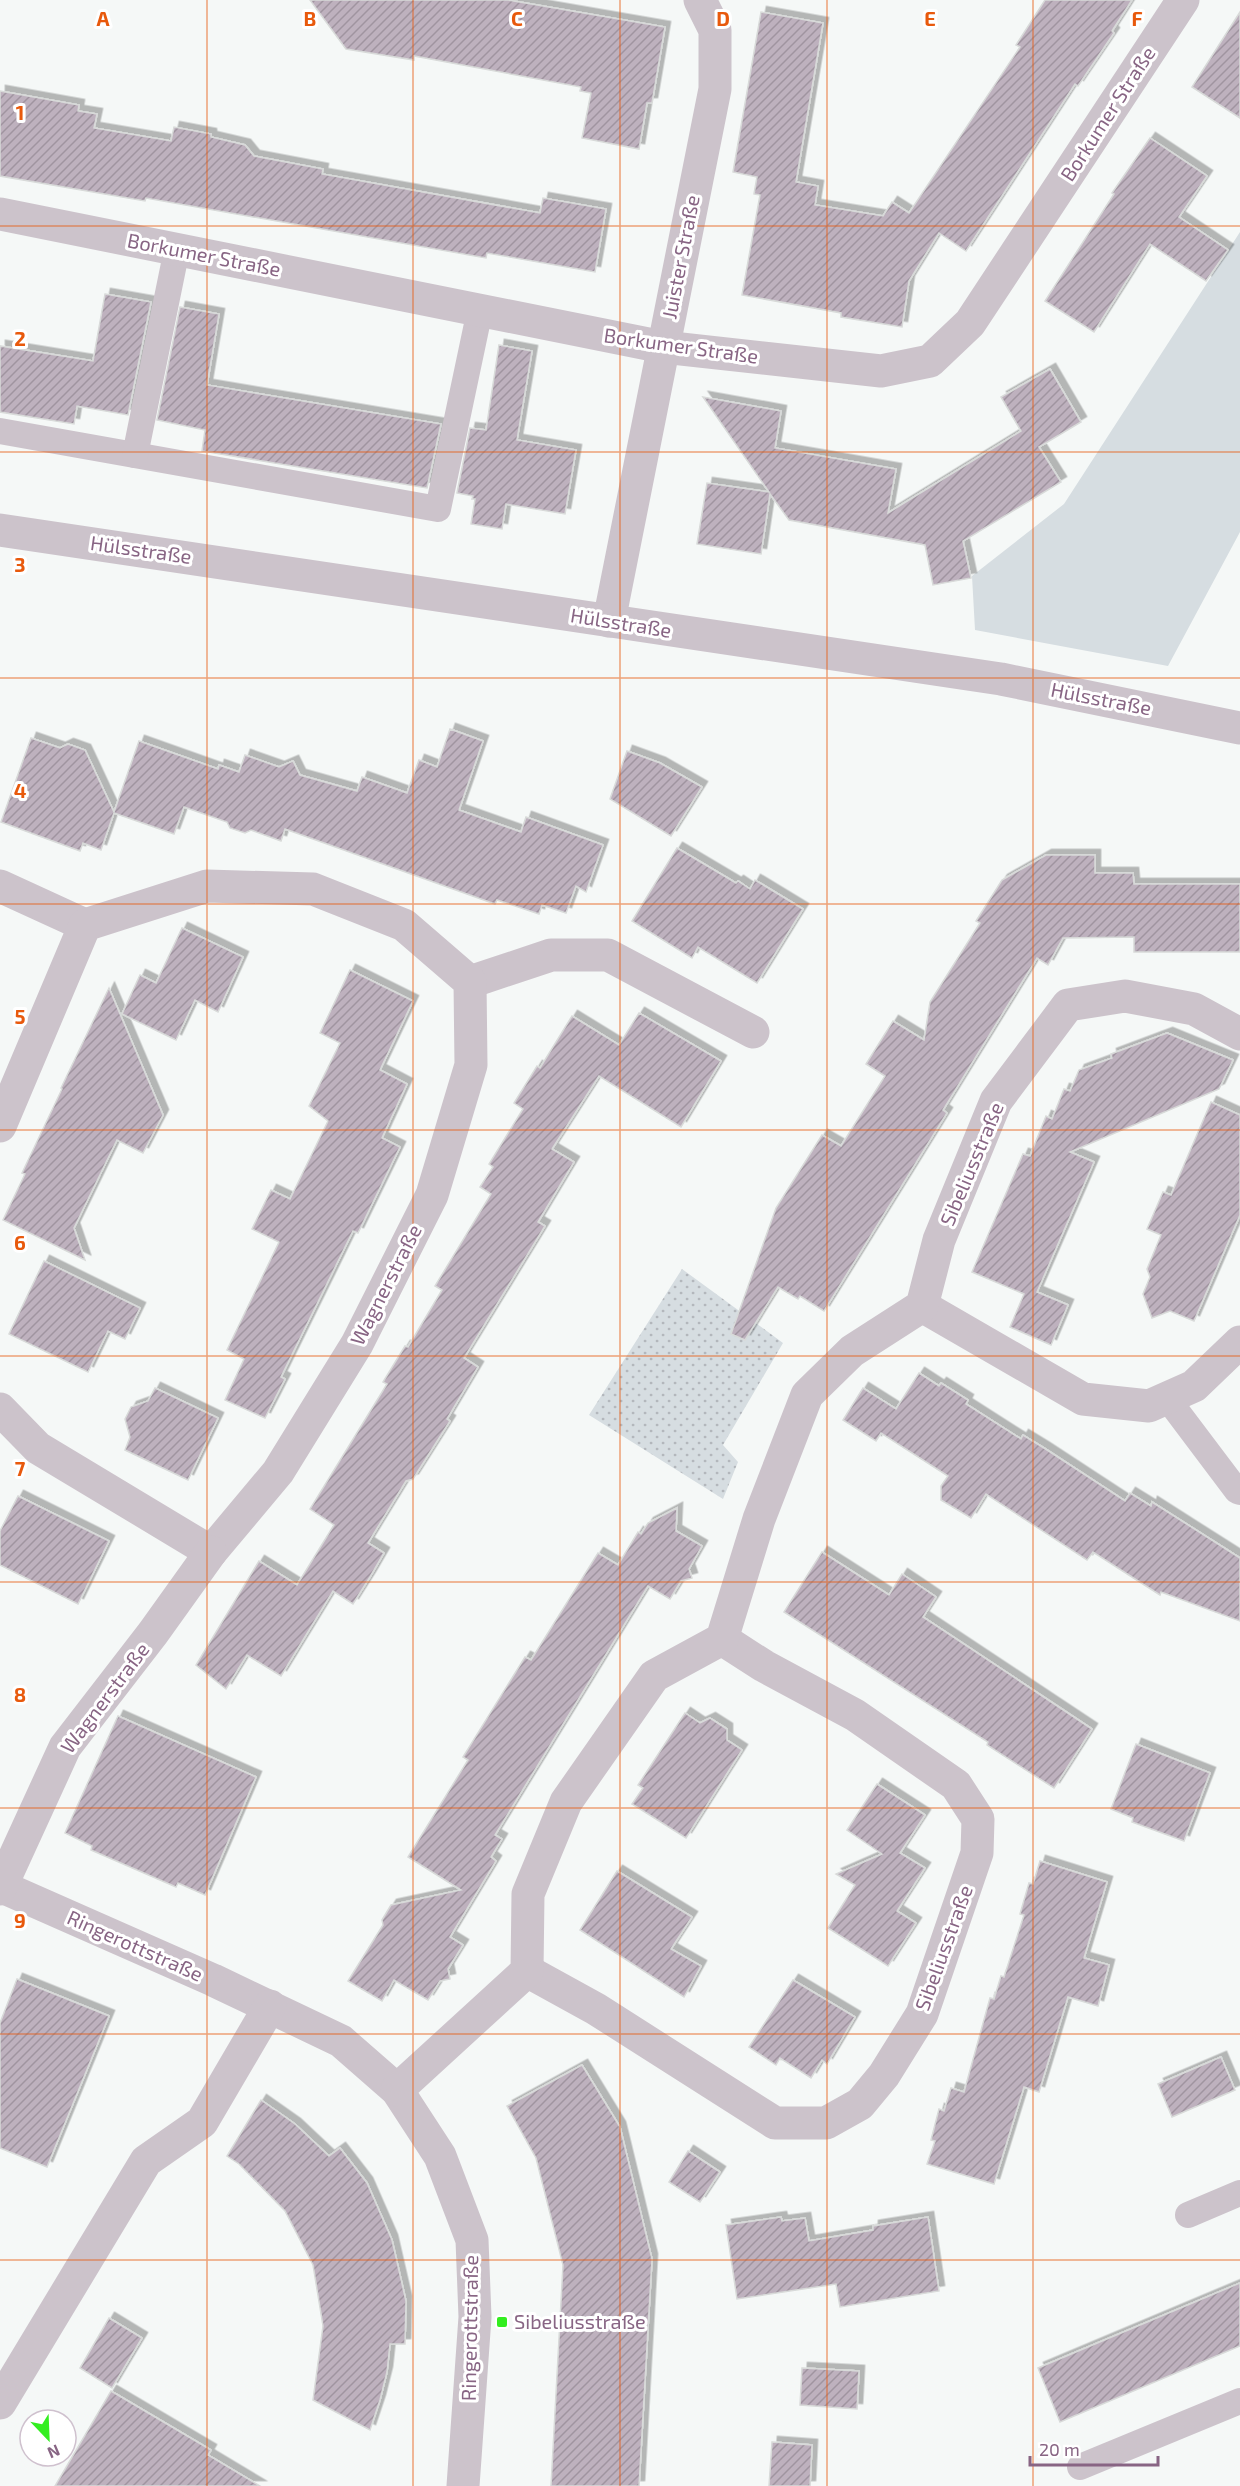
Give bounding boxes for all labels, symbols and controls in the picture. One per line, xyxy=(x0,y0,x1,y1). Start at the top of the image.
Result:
text: A xyxy=(96,6,110,30)
text: B xyxy=(304,6,316,30)
text: C xyxy=(511,6,523,30)
text: D xyxy=(716,6,730,30)
text: E xyxy=(924,6,936,30)
text: F xyxy=(1131,6,1143,30)
street label: Borkumer Straße xyxy=(1055,42,1160,185)
text: 1 xyxy=(16,100,24,124)
street label: Juister Straße xyxy=(656,193,704,321)
street label: Borkumer Straße xyxy=(126,227,283,281)
street label: Borkumer Straße xyxy=(602,322,760,368)
text: 2 xyxy=(14,326,26,350)
street label: Hülsstraße xyxy=(89,530,193,568)
text: 3 xyxy=(14,552,26,576)
street label: Hülsstraße xyxy=(569,602,673,642)
street label: Hülsstraße xyxy=(1049,677,1153,720)
text: 4 xyxy=(14,778,27,802)
text: 5 xyxy=(14,1004,26,1028)
street label: Sibeliusstraße xyxy=(934,1098,1008,1229)
street label: Wagnerstraße xyxy=(344,1220,426,1349)
text: 6 xyxy=(14,1230,26,1254)
text: 7 xyxy=(15,1456,26,1480)
street label: Wagnerstraße xyxy=(55,1637,154,1757)
text: 8 xyxy=(14,1682,26,1706)
street label: Sibeliusstraße xyxy=(909,1882,977,2014)
street label: Ringerottstraße xyxy=(64,1904,207,1986)
text: 9 xyxy=(14,1908,26,1932)
street label: Ringerottstraße xyxy=(456,2255,482,2401)
place label: Sibeliusstraße xyxy=(514,2309,646,2333)
marker: Sibeliusstraße xyxy=(495,2315,509,2329)
north arrow xyxy=(18,2408,78,2468)
scale bar xyxy=(1030,2429,1158,2467)
text: 20 m xyxy=(1039,2438,1080,2460)
text: N xyxy=(45,2441,63,2463)

